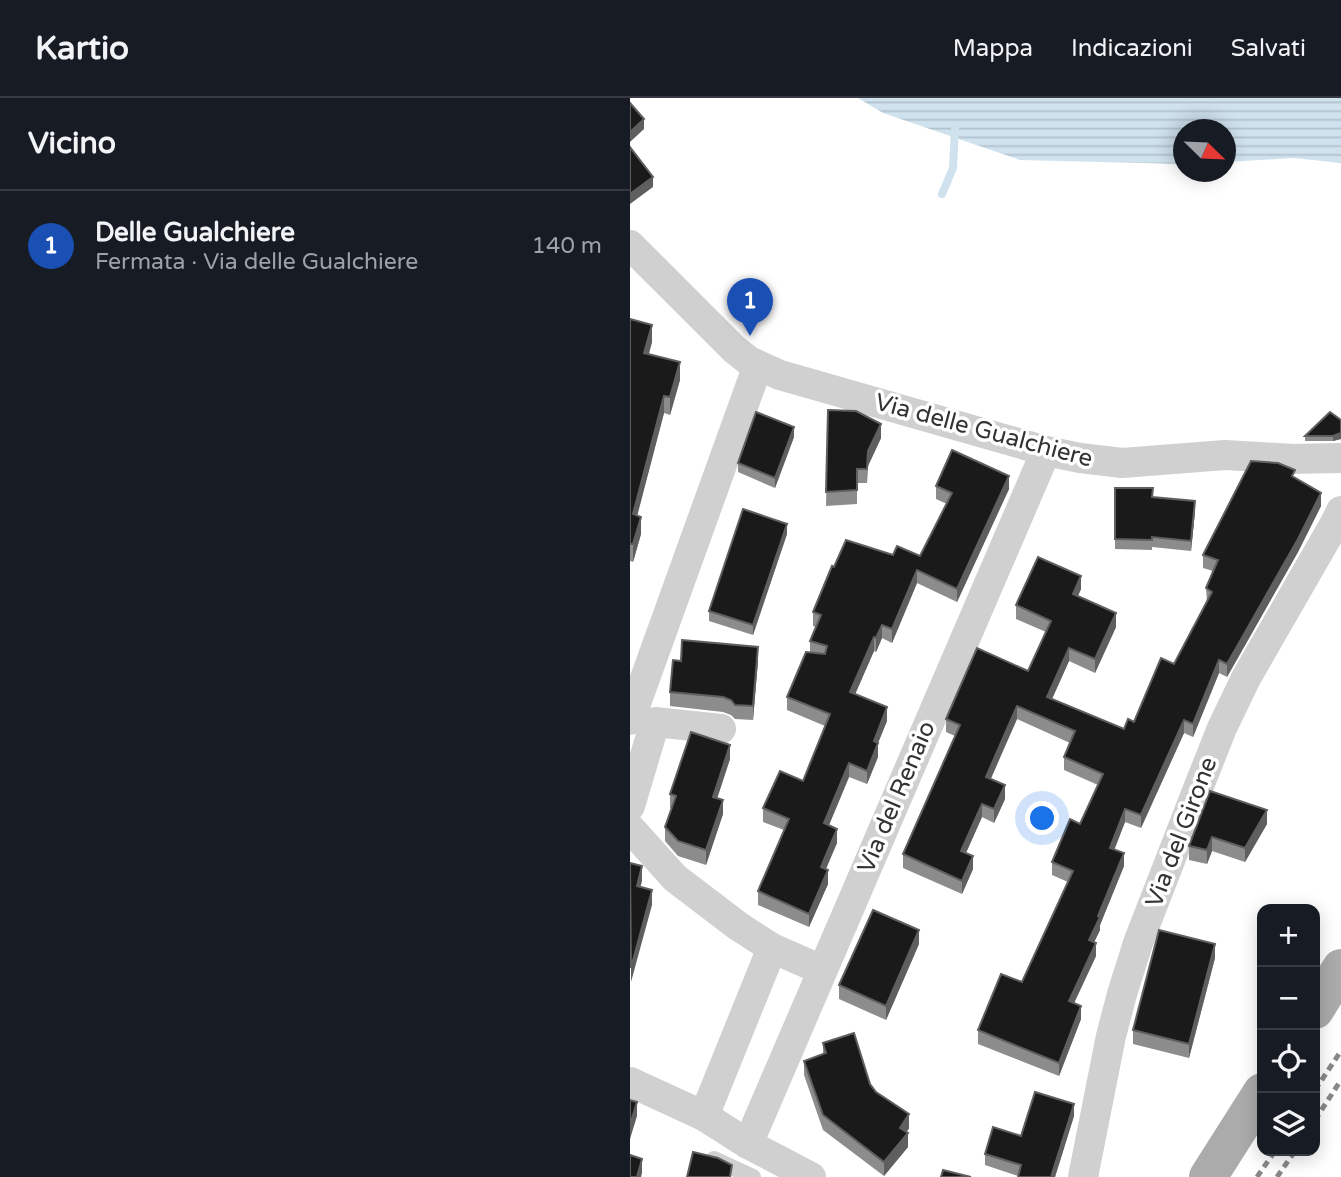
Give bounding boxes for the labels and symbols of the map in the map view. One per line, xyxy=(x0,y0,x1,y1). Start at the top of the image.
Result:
north arrow xyxy=(1173,119,1236,182)
pin: 1 xyxy=(727,278,773,336)
street label: Via delle Gualchiere xyxy=(872,387,1096,474)
street label: Via del Renaio xyxy=(851,717,942,878)
street label: Via del Girone xyxy=(1139,753,1223,912)
your location xyxy=(1025,801,1059,835)

